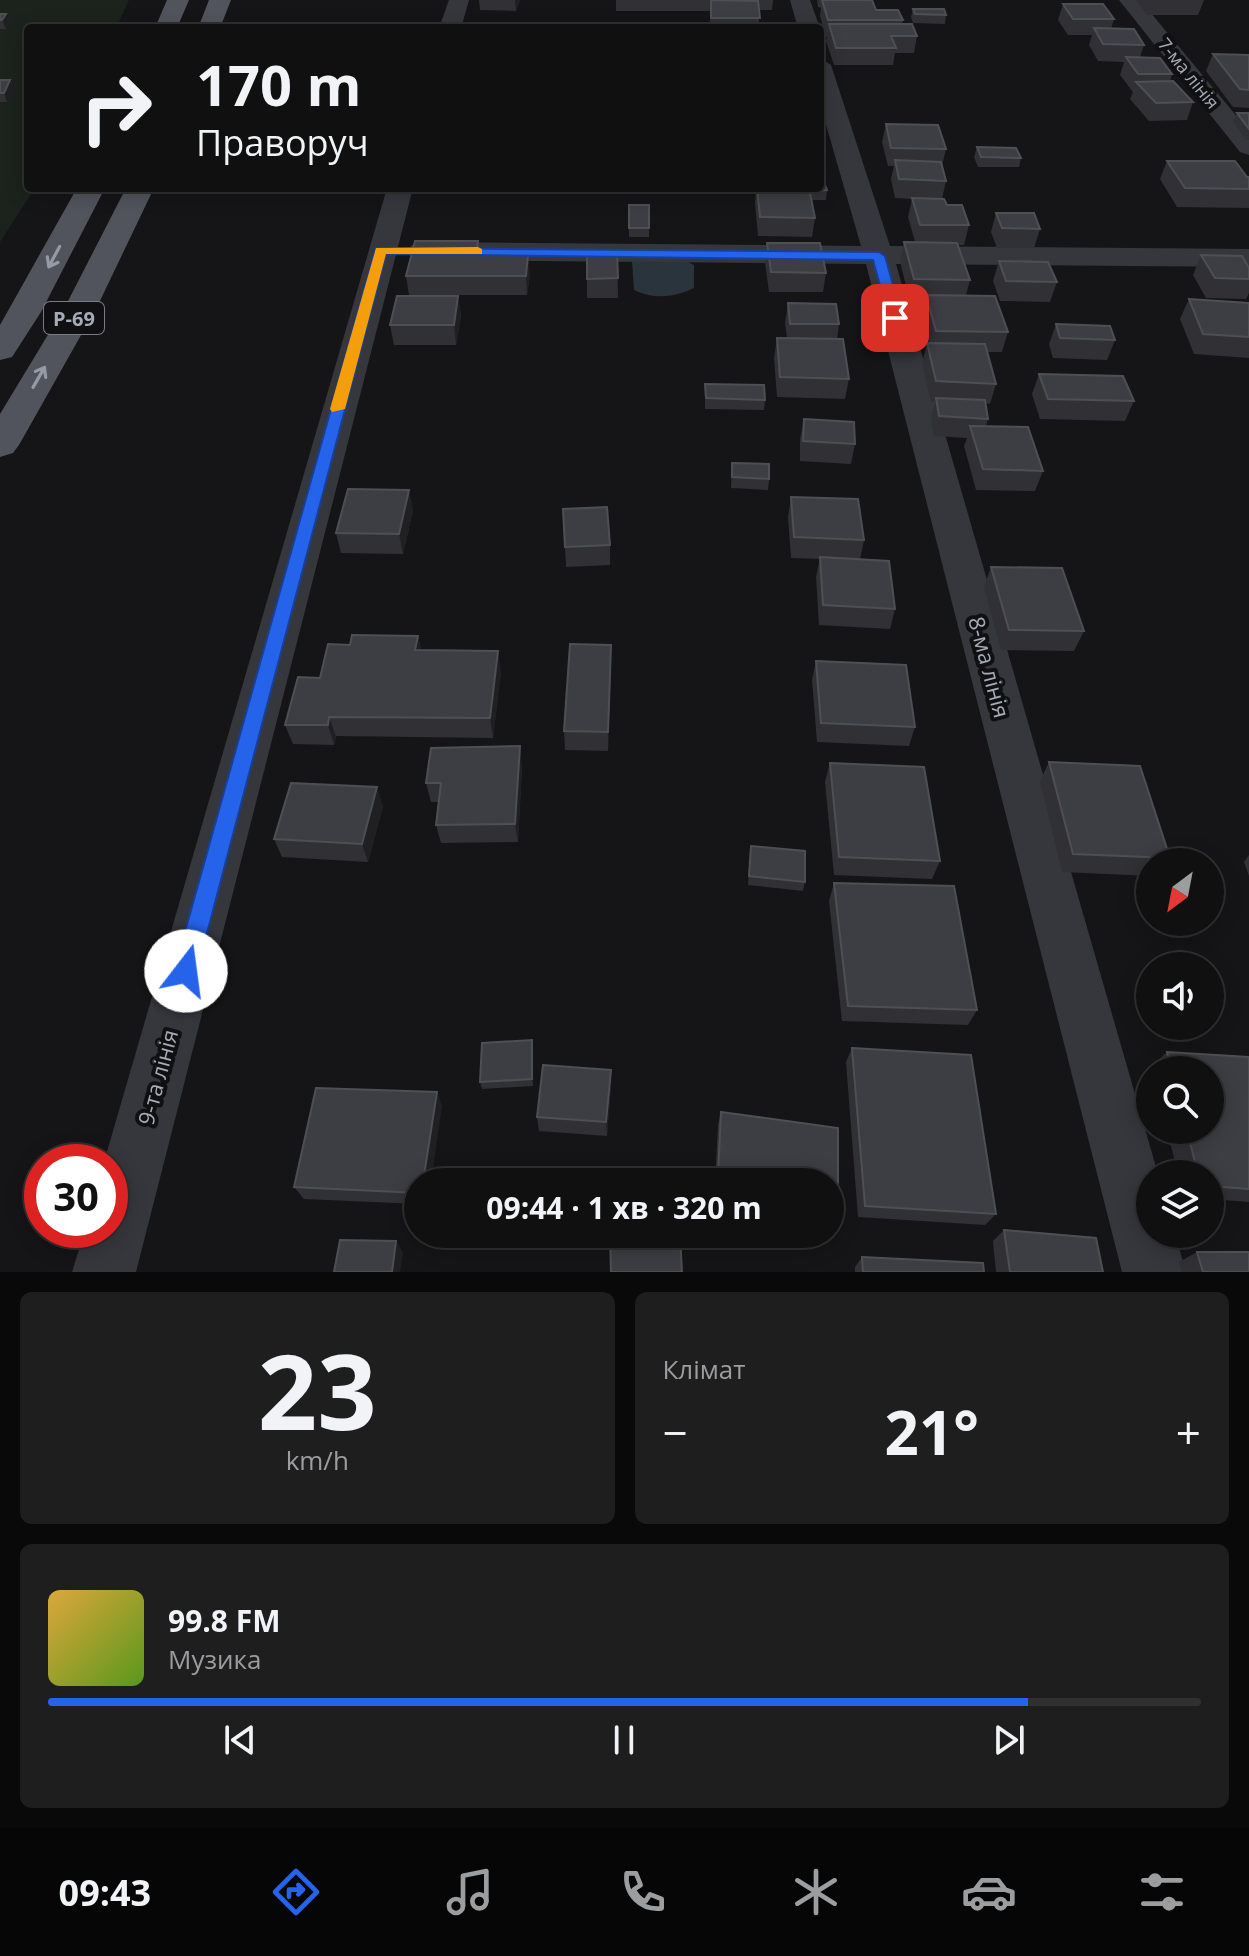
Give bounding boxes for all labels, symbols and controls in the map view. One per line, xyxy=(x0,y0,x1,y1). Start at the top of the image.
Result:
street label: 7-ма лінія xyxy=(1153,33,1225,113)
text: 170 m xyxy=(196,46,362,122)
icon: right xyxy=(64,56,168,160)
text: Праворуч xyxy=(196,118,368,167)
one-way arrow xyxy=(46,245,62,268)
pin xyxy=(861,284,929,352)
icon: arrive xyxy=(873,296,917,340)
road number: Р-69 xyxy=(44,302,104,334)
one-way arrow xyxy=(31,366,47,389)
street label: 8-ма лінія xyxy=(962,613,1018,721)
north arrow xyxy=(1136,848,1224,936)
map controls xyxy=(1136,848,1224,1248)
position arrow xyxy=(144,929,228,1013)
button: sound xyxy=(1136,952,1224,1040)
street label: 9-та лінія xyxy=(130,1026,184,1128)
button: search xyxy=(1136,1056,1224,1144)
speed limit sign: 30 xyxy=(24,1144,128,1248)
button: layers xyxy=(1136,1160,1224,1248)
text: 09:44 · 1 хв · 320 m xyxy=(486,1187,762,1228)
text: 23 xyxy=(258,1319,377,1460)
text: Клімат xyxy=(663,1351,746,1387)
text: 21° xyxy=(885,1391,979,1473)
text: − xyxy=(663,1402,688,1462)
text: + xyxy=(1176,1402,1201,1462)
text: km/h xyxy=(286,1442,349,1478)
text: 99.8 FM xyxy=(168,1600,281,1641)
text: Музика xyxy=(168,1641,261,1677)
icon: previous xyxy=(218,1718,262,1762)
icon: pause xyxy=(602,1718,646,1762)
icon: next xyxy=(987,1718,1031,1762)
icon: directions xyxy=(268,1864,324,1920)
icon: music xyxy=(442,1864,498,1920)
icon: phone xyxy=(615,1864,671,1920)
icon: climate xyxy=(788,1864,844,1920)
icon: car xyxy=(961,1864,1017,1920)
icon: filters xyxy=(1134,1864,1190,1920)
text: 09:43 xyxy=(59,1868,151,1917)

